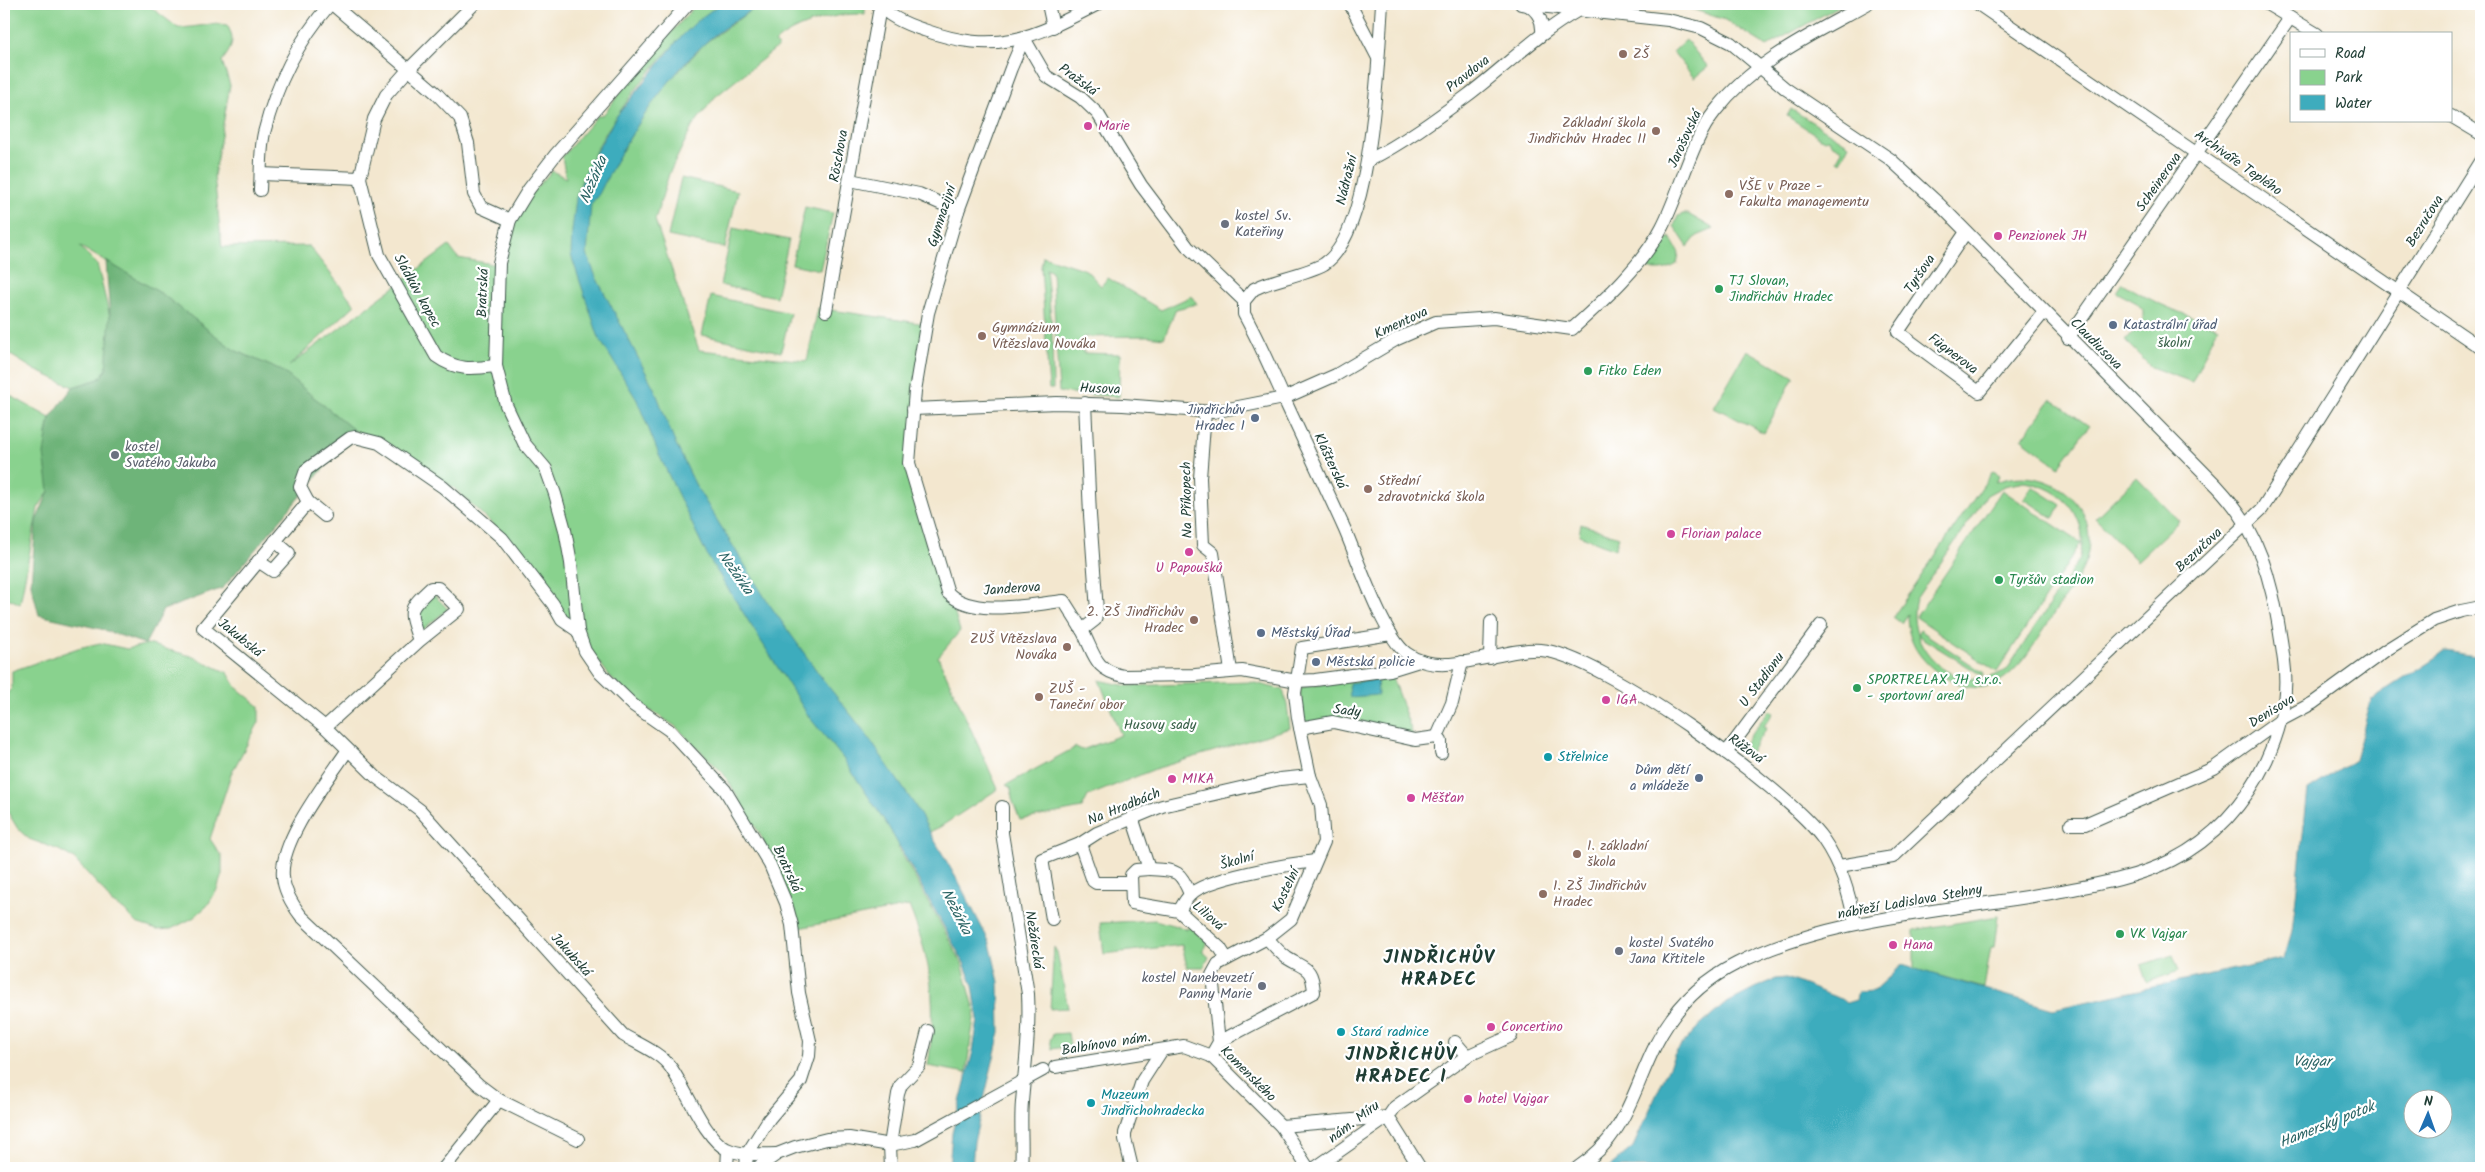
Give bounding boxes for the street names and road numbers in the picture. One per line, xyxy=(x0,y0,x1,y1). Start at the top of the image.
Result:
street label: Pravdova xyxy=(1441,50,1495,98)
street label: Pražská xyxy=(1054,58,1103,103)
street label: Jarošovská xyxy=(1662,105,1709,171)
street label: Archiváře Teplého xyxy=(2190,124,2286,202)
street label: Röschova xyxy=(824,128,854,184)
street label: Scheinerova xyxy=(2130,148,2188,216)
street label: Nádražní xyxy=(1330,150,1365,207)
street label: Gymnazijní xyxy=(922,180,963,250)
street label: Bezručova xyxy=(2400,191,2450,251)
street label: Sládkův kopec xyxy=(388,250,446,332)
street label: Tyršova xyxy=(1899,250,1941,298)
street label: Bratrská xyxy=(471,267,495,318)
street label: Kmentova xyxy=(1370,301,1432,345)
street label: Claudiusova xyxy=(2065,313,2127,375)
street label: Fügnerova xyxy=(1923,328,1983,380)
street label: Husova xyxy=(1079,377,1121,401)
street label: Klášterská xyxy=(1307,429,1353,494)
street label: Na Příkopech xyxy=(1175,461,1199,539)
street label: Bezručova xyxy=(2170,522,2228,578)
street label: Janderova xyxy=(983,576,1041,602)
street label: Jakubská xyxy=(213,613,269,664)
street label: U Stadionu xyxy=(1734,648,1790,712)
street label: Denisova xyxy=(2245,688,2299,734)
street label: Sady xyxy=(1332,698,1362,724)
street label: Růžová xyxy=(1723,728,1770,770)
street label: Na Hradbách xyxy=(1084,782,1164,832)
street label: Bratrská xyxy=(767,842,808,897)
street label: Školní xyxy=(1217,845,1259,876)
street label: Kostelní xyxy=(1266,862,1307,916)
street label: nábřeží Ladislava Stehny xyxy=(1836,878,1984,926)
street label: Liliová xyxy=(1187,896,1230,937)
street label: Nežárecká xyxy=(1019,909,1050,972)
street label: Jakubská xyxy=(545,928,598,983)
street label: Balbínovo nám. xyxy=(1060,1026,1152,1062)
street label: Komenského xyxy=(1215,1041,1281,1107)
street label: nám. Míru xyxy=(1323,1095,1385,1149)

